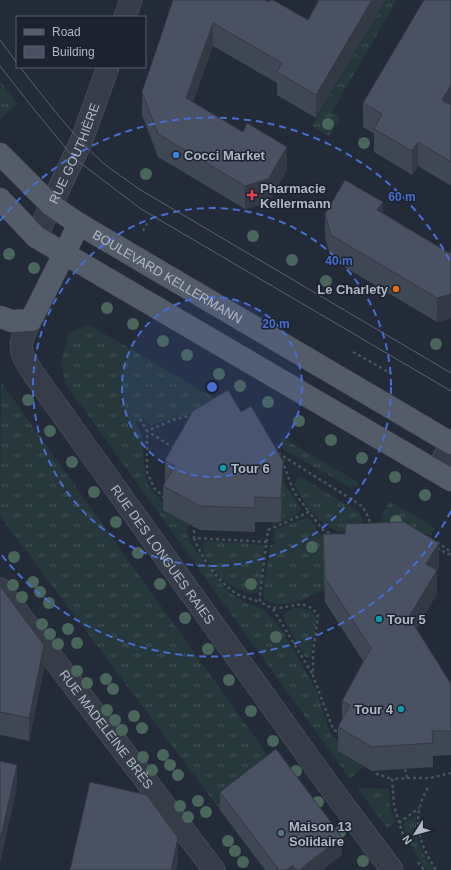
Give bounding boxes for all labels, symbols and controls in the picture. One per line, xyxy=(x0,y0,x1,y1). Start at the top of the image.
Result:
legend xyxy=(16,16,146,68)
text: Road xyxy=(52,25,81,39)
text: Building xyxy=(52,45,95,59)
street label: RUE GOUTHIÈRE xyxy=(46,101,103,206)
place label: Cocci Market xyxy=(184,148,266,163)
marker: Cocci Market xyxy=(171,150,181,160)
place label: Pharmacie Kellermann xyxy=(260,181,331,211)
marker: Pharmacie Kellermann xyxy=(247,190,257,200)
text: 60 m xyxy=(388,190,416,204)
street label: BOULEVARD KELLERMANN xyxy=(90,227,245,327)
text: 40 m xyxy=(325,254,353,268)
place label: Le Charlety xyxy=(317,282,389,297)
marker: Le Charlety xyxy=(391,284,401,294)
text: 20 m xyxy=(262,317,290,331)
centre of rings xyxy=(205,380,219,394)
place label: Tour 6 xyxy=(231,461,270,476)
marker: Tour 6 xyxy=(218,463,228,473)
street label: RUE DES LONGUES RAIES xyxy=(108,482,218,627)
place label: Tour 5 xyxy=(387,612,426,627)
marker: Tour 5 xyxy=(374,614,384,624)
street label: RUE MADELEINE BRÈS xyxy=(56,667,156,792)
place label: Tour 4 xyxy=(354,702,394,717)
marker: Tour 4 xyxy=(396,704,406,714)
north arrow xyxy=(395,814,435,854)
place label: Maison 13 Solidaire xyxy=(289,819,352,849)
marker: Maison 13 Solidaire xyxy=(276,828,286,838)
text: N xyxy=(400,833,414,847)

